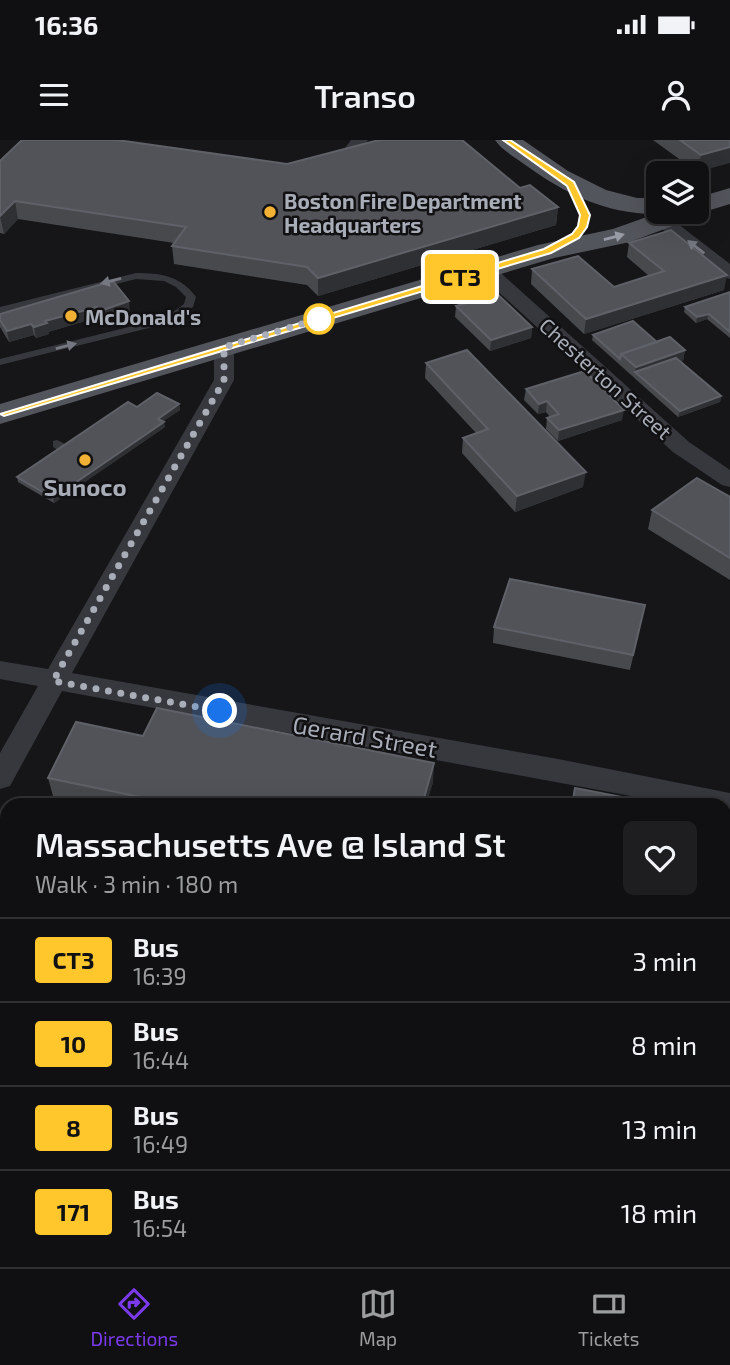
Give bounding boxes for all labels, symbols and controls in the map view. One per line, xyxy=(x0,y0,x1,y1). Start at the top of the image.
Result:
text: 16:36 xyxy=(35,9,98,40)
icon: menu xyxy=(35,76,73,114)
text: Transo xyxy=(314,76,416,114)
icon: person xyxy=(657,76,695,114)
map controls xyxy=(646,161,709,224)
button: layers xyxy=(646,161,709,224)
place label: Boston Fire Department Headquarters xyxy=(284,188,522,237)
marker: Boston Fire Department Headquarters xyxy=(262,204,278,220)
one-way arrow xyxy=(603,231,625,242)
one-way arrow xyxy=(688,239,706,254)
line badge: CT3 xyxy=(420,254,500,300)
text: CT3 xyxy=(439,262,481,291)
one-way arrow xyxy=(100,276,122,287)
place label: McDonald's xyxy=(85,304,201,329)
unlabelled marker xyxy=(304,304,334,334)
marker: McDonald's xyxy=(63,308,79,324)
street label: Chesterton Street xyxy=(535,312,677,444)
one-way arrow xyxy=(55,340,77,351)
marker: Sunoco xyxy=(77,452,93,468)
place label: Sunoco xyxy=(43,472,127,501)
your location xyxy=(202,693,237,728)
street label: Gerard Street xyxy=(291,709,439,763)
button: heart xyxy=(623,821,697,895)
text: Massachusetts Ave @ Island St xyxy=(35,824,506,864)
text: Walk · 3 min · 180 m xyxy=(35,870,238,898)
text: Bus xyxy=(133,931,179,962)
text: CT3 xyxy=(52,945,95,974)
text: 3 min xyxy=(632,945,697,976)
text: 16:39 xyxy=(133,962,187,990)
text: Bus xyxy=(133,1015,179,1046)
text: 10 xyxy=(61,1029,86,1058)
text: 8 min xyxy=(631,1029,697,1060)
text: 16:44 xyxy=(133,1046,189,1074)
text: Bus xyxy=(133,1099,179,1130)
text: 8 xyxy=(66,1113,81,1142)
text: 13 min xyxy=(622,1113,697,1144)
text: 16:49 xyxy=(133,1130,188,1158)
text: Bus xyxy=(133,1183,179,1214)
text: 171 xyxy=(57,1197,90,1226)
text: 18 min xyxy=(621,1197,697,1228)
text: 16:54 xyxy=(133,1214,187,1242)
tab: Directions xyxy=(90,1285,178,1350)
tab: Map xyxy=(359,1285,397,1350)
tab: Tickets xyxy=(578,1285,640,1350)

